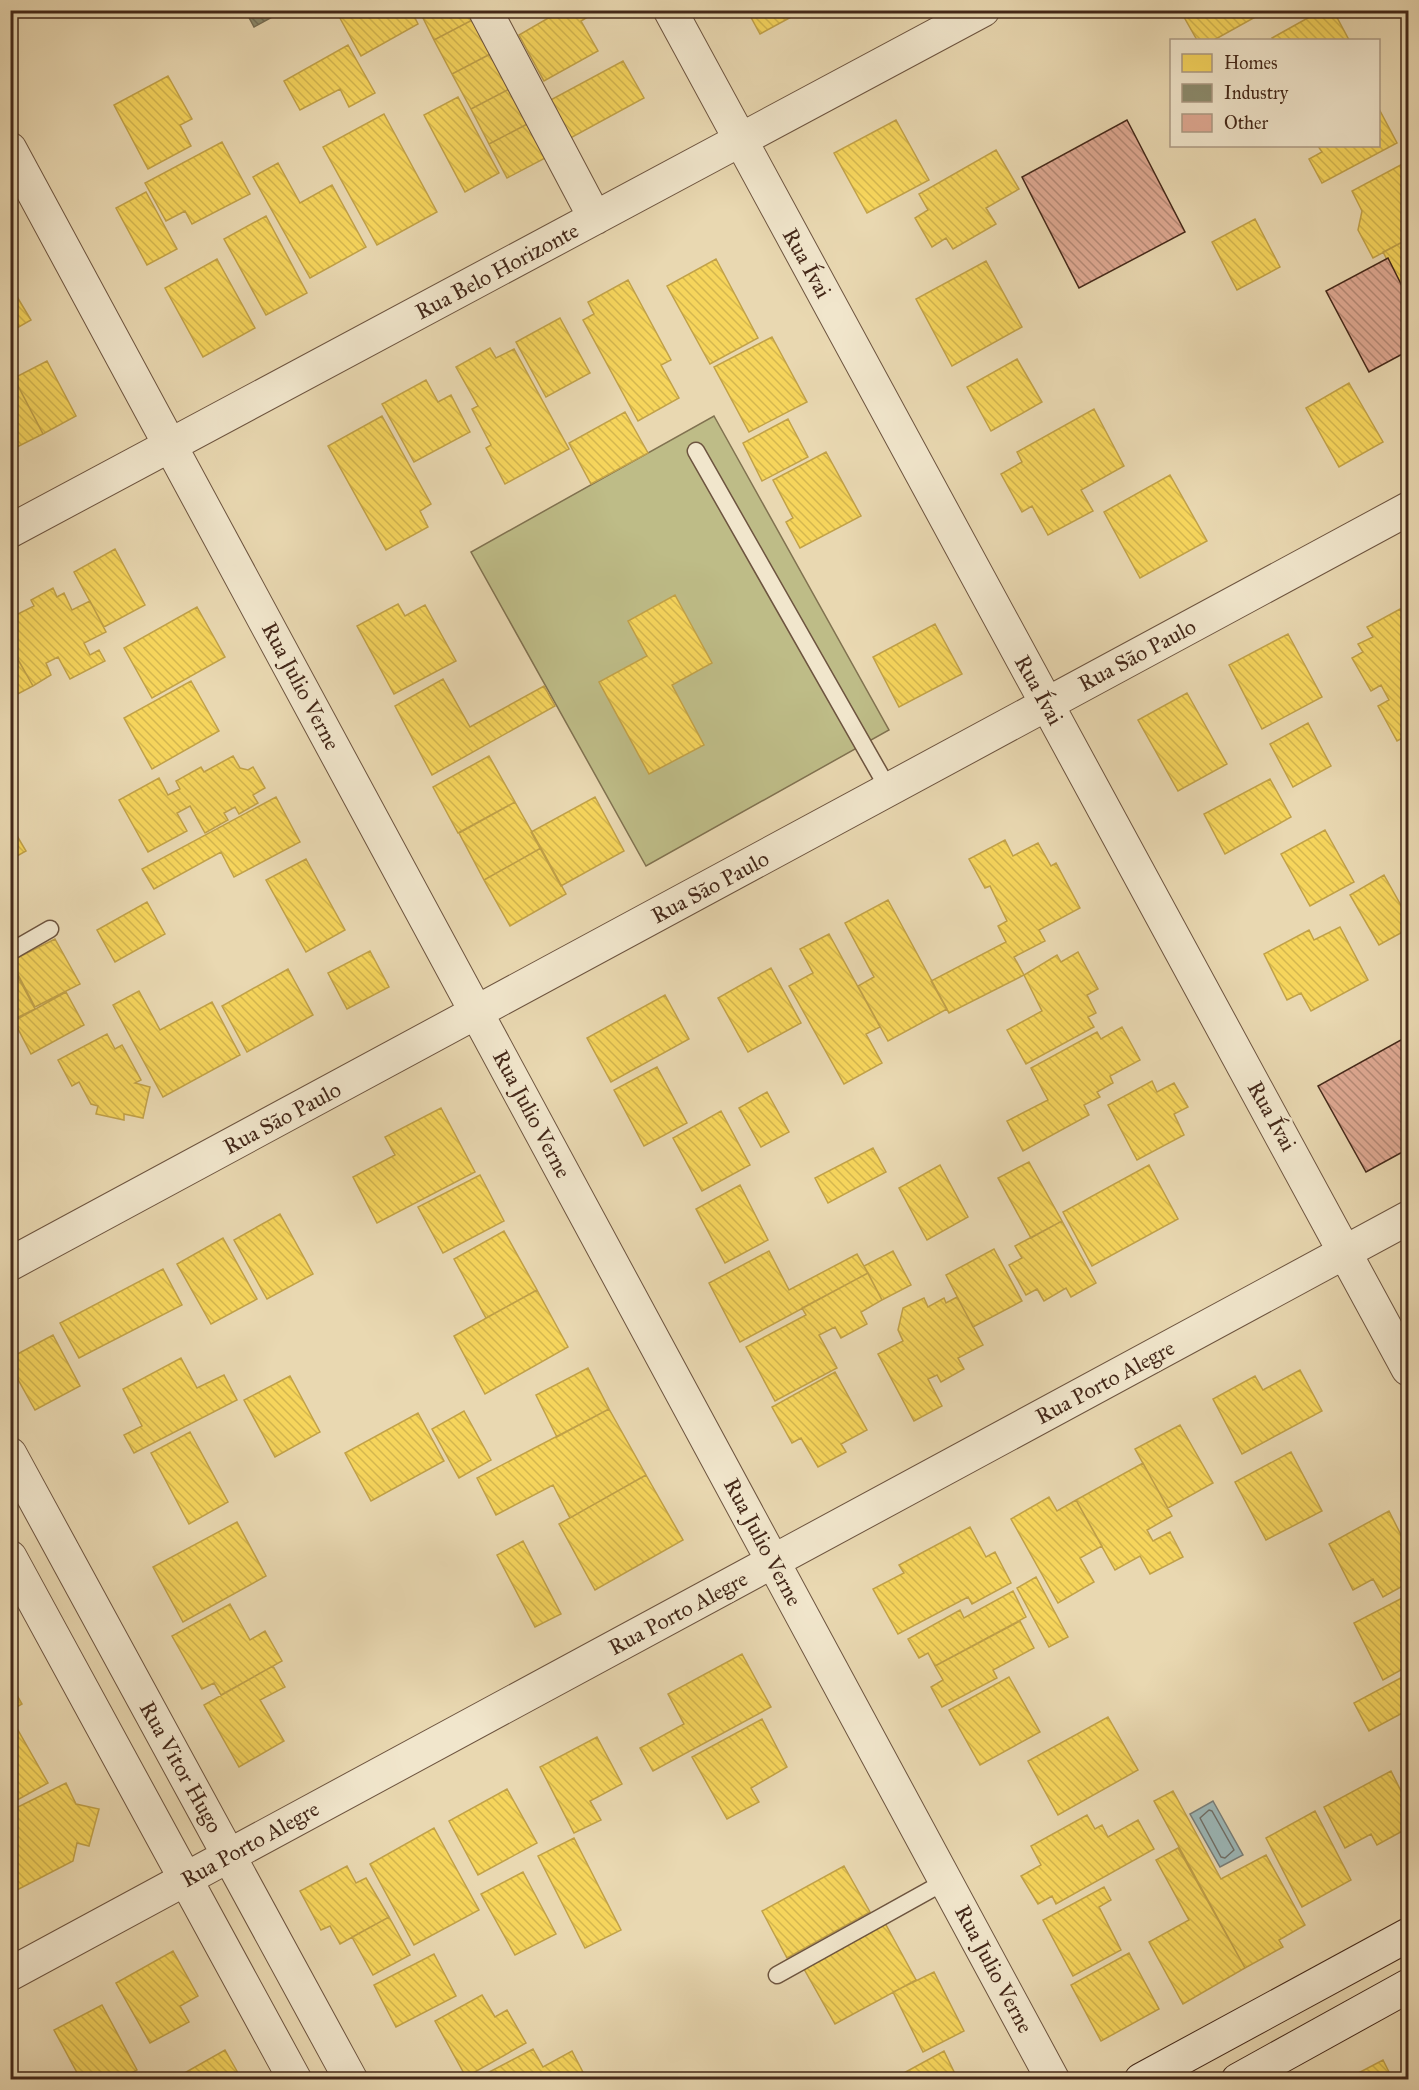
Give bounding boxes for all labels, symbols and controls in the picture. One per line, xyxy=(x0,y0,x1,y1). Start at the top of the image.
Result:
legend xyxy=(1170,39,1380,147)
text: Homes xyxy=(1224,52,1278,74)
text: Industry xyxy=(1224,82,1289,104)
text: Other xyxy=(1224,112,1269,134)
street label: Rua Belo Horizonte xyxy=(411,217,583,325)
street label: Rua Ívai xyxy=(777,223,837,303)
street label: Rua São Paulo xyxy=(1074,613,1200,697)
street label: Rua Julio Verne xyxy=(256,617,346,755)
street label: Rua Ívai xyxy=(1009,650,1069,730)
street label: Rua São Paulo xyxy=(647,845,773,929)
street label: Rua Julio Verne xyxy=(487,1045,577,1183)
street label: Rua São Paulo xyxy=(219,1076,345,1160)
street label: Rua Ívai xyxy=(1242,1076,1302,1156)
street label: Rua Porto Alegre xyxy=(1031,1334,1179,1430)
street label: Rua Julio Verne xyxy=(718,1473,808,1611)
street label: Rua Porto Alegre xyxy=(604,1565,752,1661)
street label: Rua Vitor Hugo xyxy=(134,1696,228,1838)
street label: Rua Porto Alegre xyxy=(176,1795,324,1893)
street label: Rua Julio Verne xyxy=(949,1900,1039,2038)

